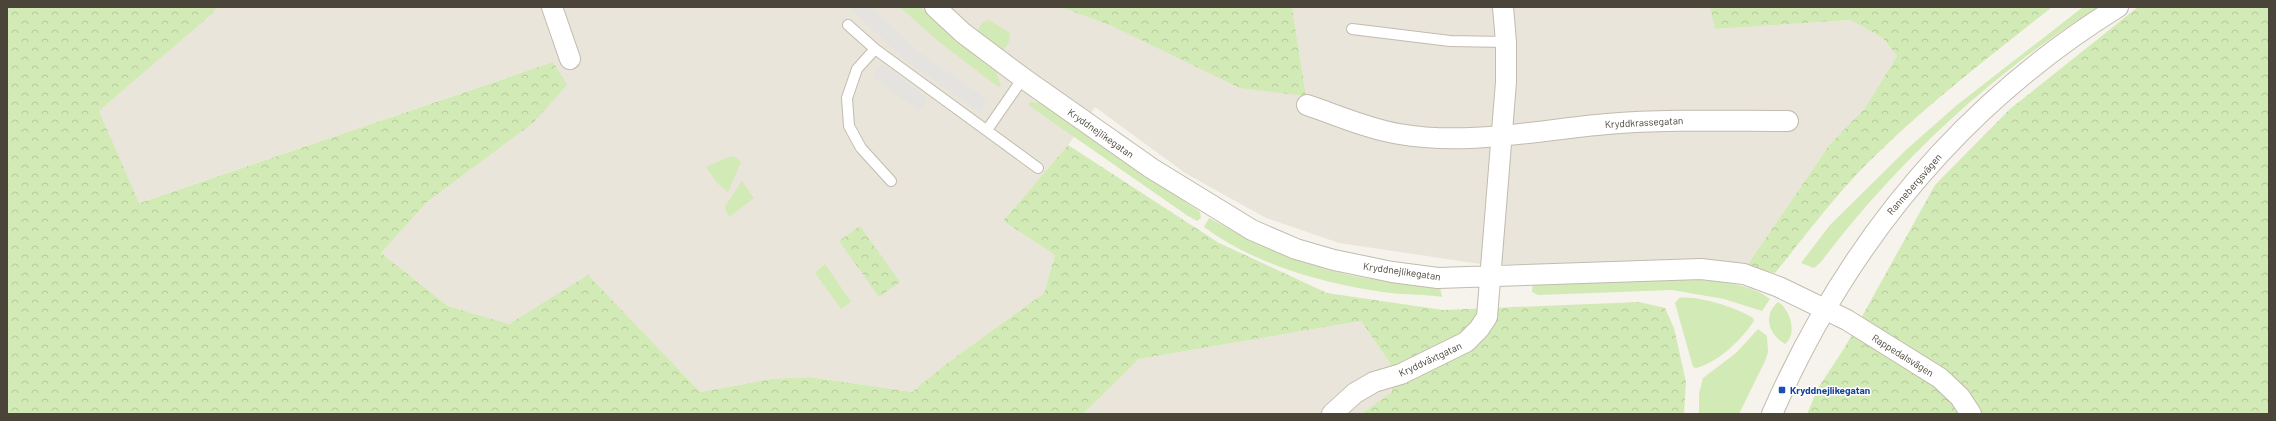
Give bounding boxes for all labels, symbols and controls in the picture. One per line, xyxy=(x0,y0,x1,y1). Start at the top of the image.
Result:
street label: Kryddnejlikegatan xyxy=(1066,106,1136,160)
street label: Kryddkrassegatan xyxy=(1604,114,1684,130)
street label: Rannebergsvägen xyxy=(1884,151,1944,217)
street label: Kryddnejlikegatan xyxy=(1363,260,1441,282)
street label: Rappedalsvägen xyxy=(1870,331,1936,379)
street label: Kryddväxtgatan xyxy=(1397,339,1463,379)
place label: Kryddnejlikegatan xyxy=(1790,384,1870,396)
marker: Kryddnejlikegatan xyxy=(1777,385,1787,395)

